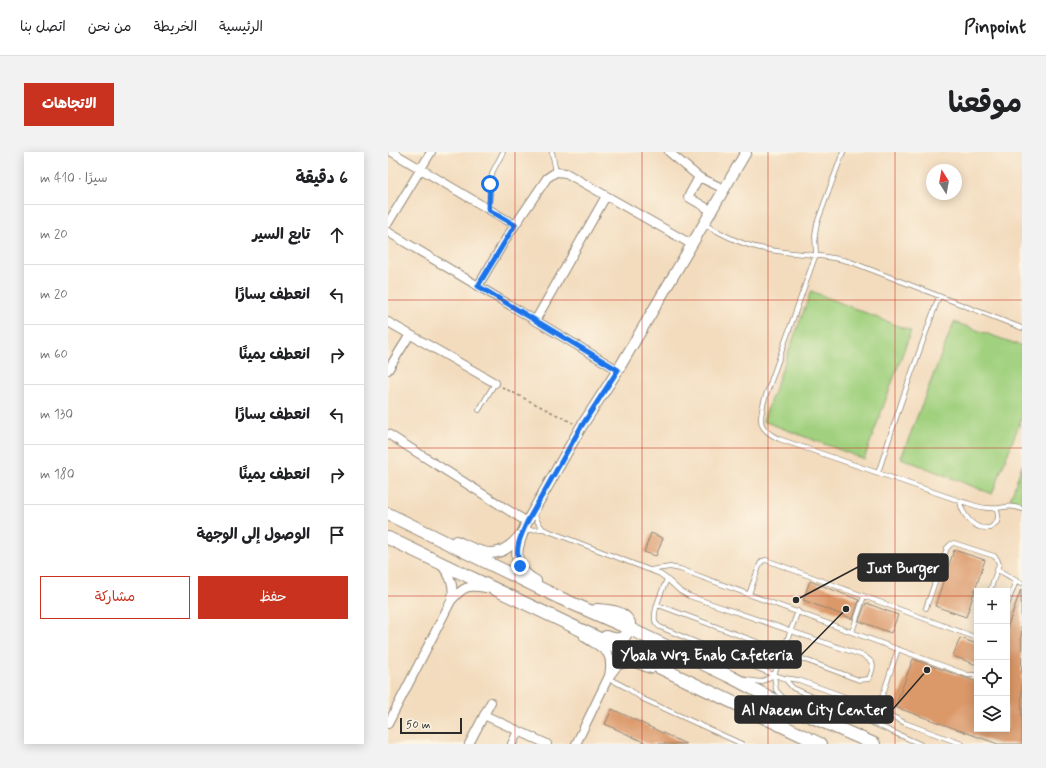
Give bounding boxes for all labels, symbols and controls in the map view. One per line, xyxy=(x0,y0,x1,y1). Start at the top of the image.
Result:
text: Pinpoint xyxy=(964,15,1026,40)
text: اتصل بنا xyxy=(20,18,66,36)
text: من نحن xyxy=(88,18,131,36)
text: الخريطة xyxy=(153,18,197,36)
text: الرئيسية xyxy=(219,18,263,36)
button: الاتجاهات xyxy=(24,83,114,126)
text: موقعنا xyxy=(948,86,1022,123)
north arrow xyxy=(926,164,962,200)
text: 6 دقيقة xyxy=(295,167,348,189)
text: سيرًا · 410 m xyxy=(40,170,107,187)
route start xyxy=(481,175,499,193)
icon: ahead xyxy=(326,224,348,246)
text: تابع السير xyxy=(252,225,310,245)
text: 20 m xyxy=(40,226,68,243)
icon: left xyxy=(326,284,348,306)
text: انعطف يسارًا xyxy=(235,285,310,305)
text: 20 m xyxy=(40,286,68,303)
icon: right xyxy=(326,344,348,366)
text: انعطف يمينًا xyxy=(239,345,310,365)
text: 60 m xyxy=(40,346,68,363)
icon: left xyxy=(326,404,348,426)
text: انعطف يسارًا xyxy=(235,405,310,425)
text: 130 m xyxy=(40,406,73,423)
icon: right xyxy=(326,464,348,486)
text: انعطف يمينًا xyxy=(239,465,310,485)
text: 180 m xyxy=(40,466,75,483)
icon: arrive xyxy=(326,524,348,546)
text: الوصول إلى الوجهة xyxy=(196,525,310,545)
callout: Just Burger xyxy=(858,554,948,581)
route end xyxy=(511,557,529,575)
text: Just Burger xyxy=(866,559,940,581)
button: مشاركة xyxy=(40,576,190,619)
button: حفظ xyxy=(198,576,348,619)
map controls xyxy=(974,588,1010,732)
button: + xyxy=(974,588,1010,624)
button: − xyxy=(974,624,1010,660)
callout: Ybala Wrq Enab Cafeteria xyxy=(613,641,801,668)
text: Ybala Wrq Enab Cafeteria xyxy=(620,646,794,666)
button: locate xyxy=(974,660,1010,696)
callout: Al Naeem City Center xyxy=(735,696,893,723)
button: layers xyxy=(974,696,1010,732)
text: Al Naeem City Center xyxy=(742,701,887,721)
scale bar xyxy=(400,716,462,735)
text: 50 m xyxy=(406,718,431,732)

